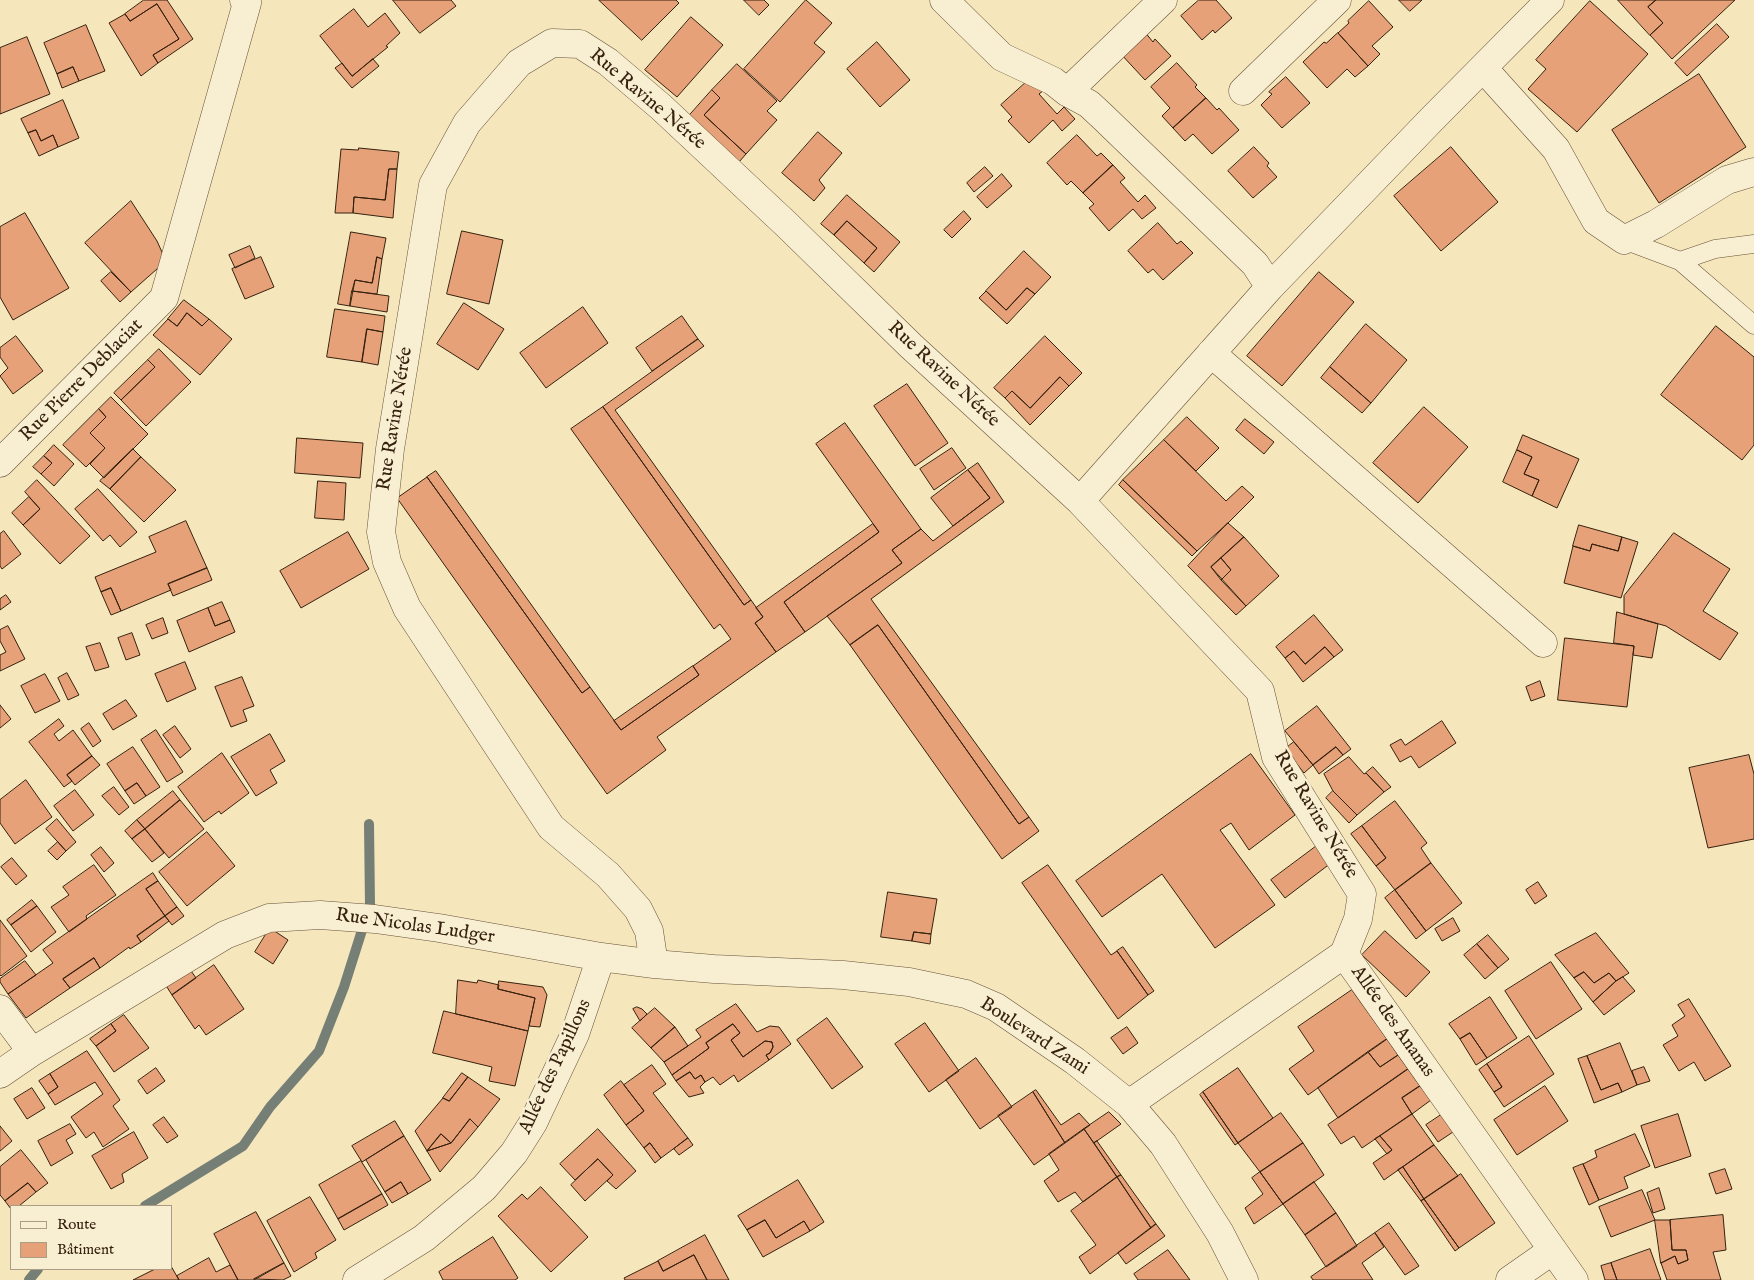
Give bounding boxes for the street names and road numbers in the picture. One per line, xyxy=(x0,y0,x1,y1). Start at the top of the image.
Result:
street label: Rue Ravine Nérée xyxy=(584,45,710,155)
street label: Rue Pierre Deblaciat xyxy=(16,315,148,447)
street label: Rue Ravine Nérée xyxy=(882,317,1004,433)
street label: Rue Ravine Nérée xyxy=(373,346,419,492)
street label: Rue Ravine Nérée xyxy=(1268,747,1362,883)
street label: Rue Nicolas Ludger xyxy=(334,905,496,949)
street label: Allée des Ananas xyxy=(1345,962,1439,1082)
street label: Boulevard Zami xyxy=(975,993,1093,1081)
street label: Allée des Papillons xyxy=(515,996,597,1138)

